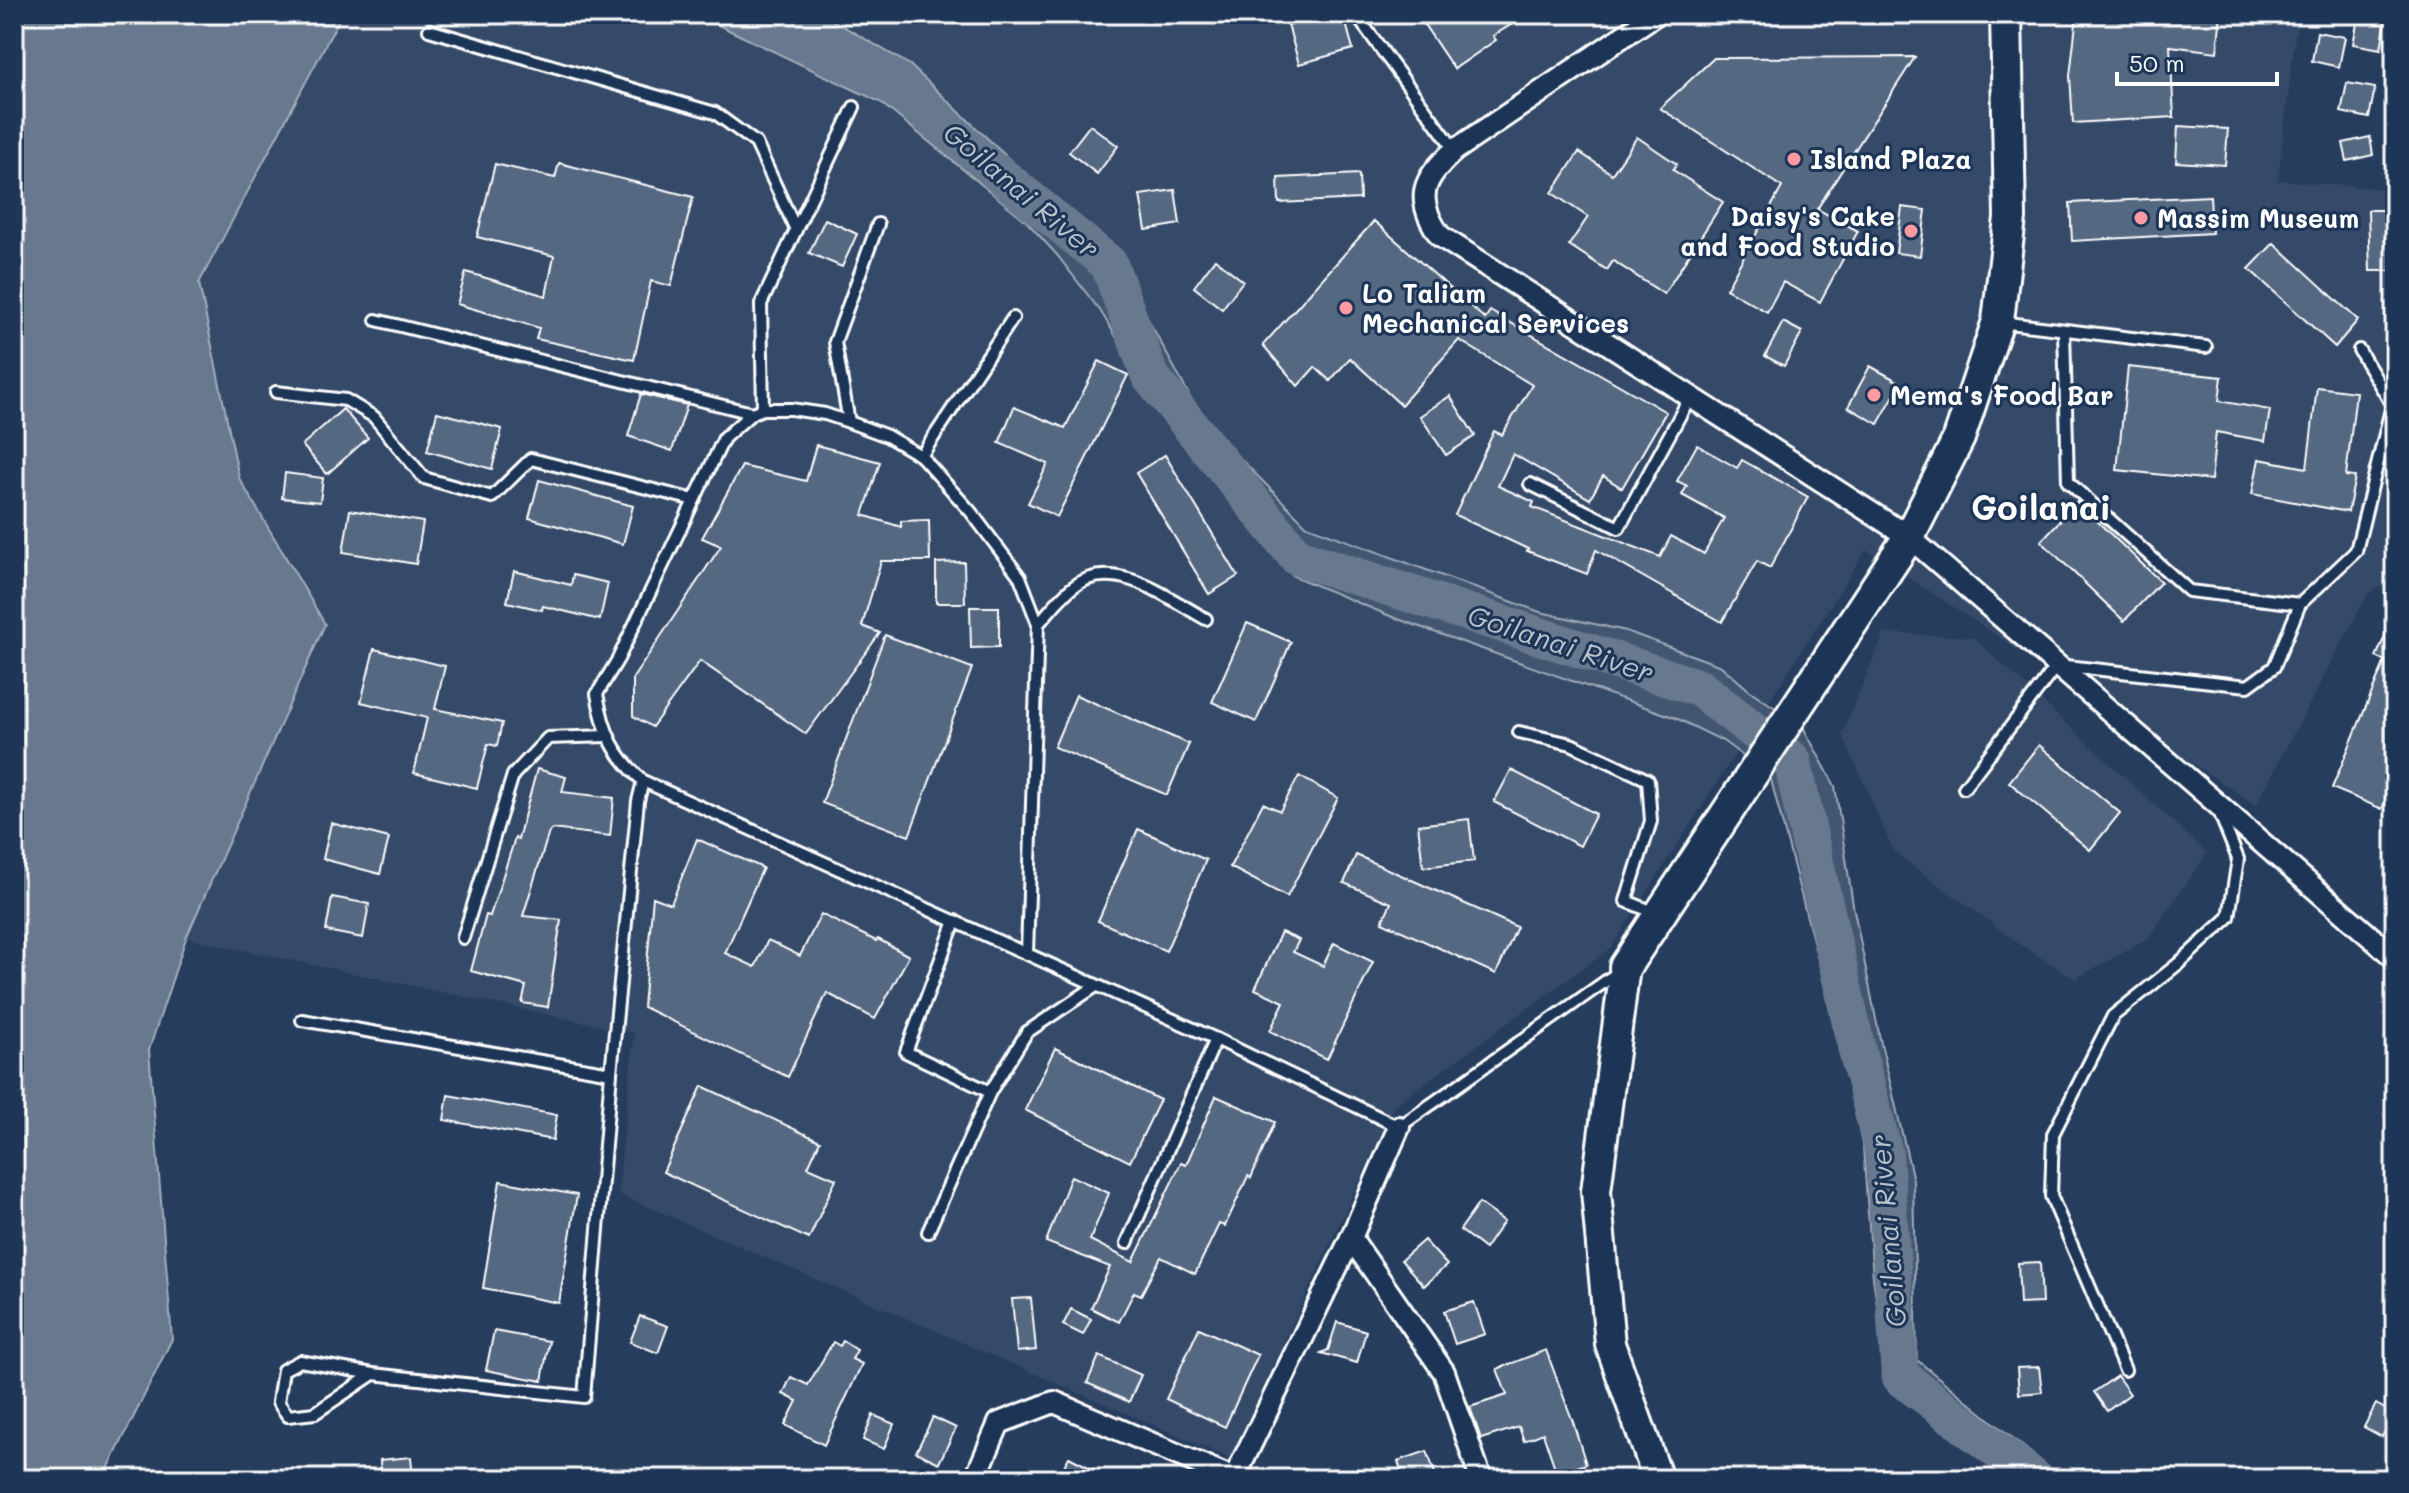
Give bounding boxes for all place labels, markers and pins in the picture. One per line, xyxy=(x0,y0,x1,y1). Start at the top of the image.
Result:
place label: Island Plaza xyxy=(1810,142,1972,176)
marker: Island Plaza xyxy=(1785,150,1803,168)
place label: Daisy's Cake and Food Studio xyxy=(1680,199,1895,263)
place label: Massim Museum xyxy=(2157,201,2359,235)
marker: Massim Museum xyxy=(2132,209,2150,227)
marker: Daisy's Cake and Food Studio xyxy=(1902,222,1920,240)
place label: Lo Taliam Mechanical Services xyxy=(1362,276,1629,340)
marker: Lo Taliam Mechanical Services xyxy=(1337,299,1355,317)
place label: Mema's Food Bar xyxy=(1890,378,2114,412)
marker: Mema's Food Bar xyxy=(1865,386,1883,404)

